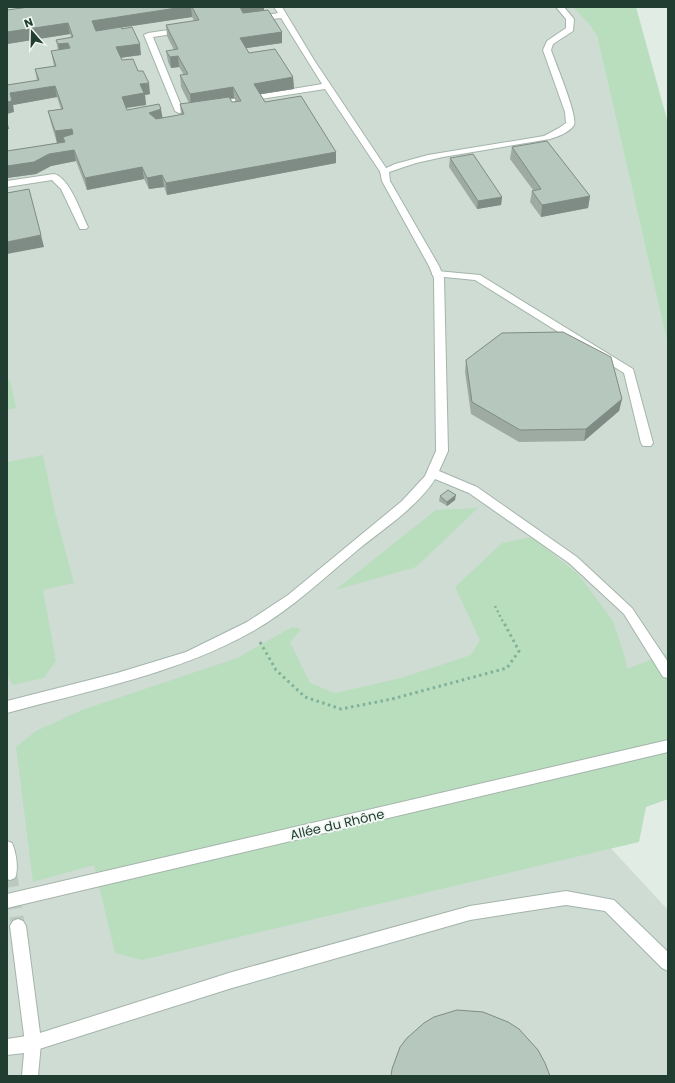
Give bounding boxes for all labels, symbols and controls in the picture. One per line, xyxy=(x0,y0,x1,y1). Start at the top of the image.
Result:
north arrow xyxy=(12,12,52,52)
text: N xyxy=(22,14,35,32)
street label: Allée du Rhône xyxy=(288,804,386,845)

